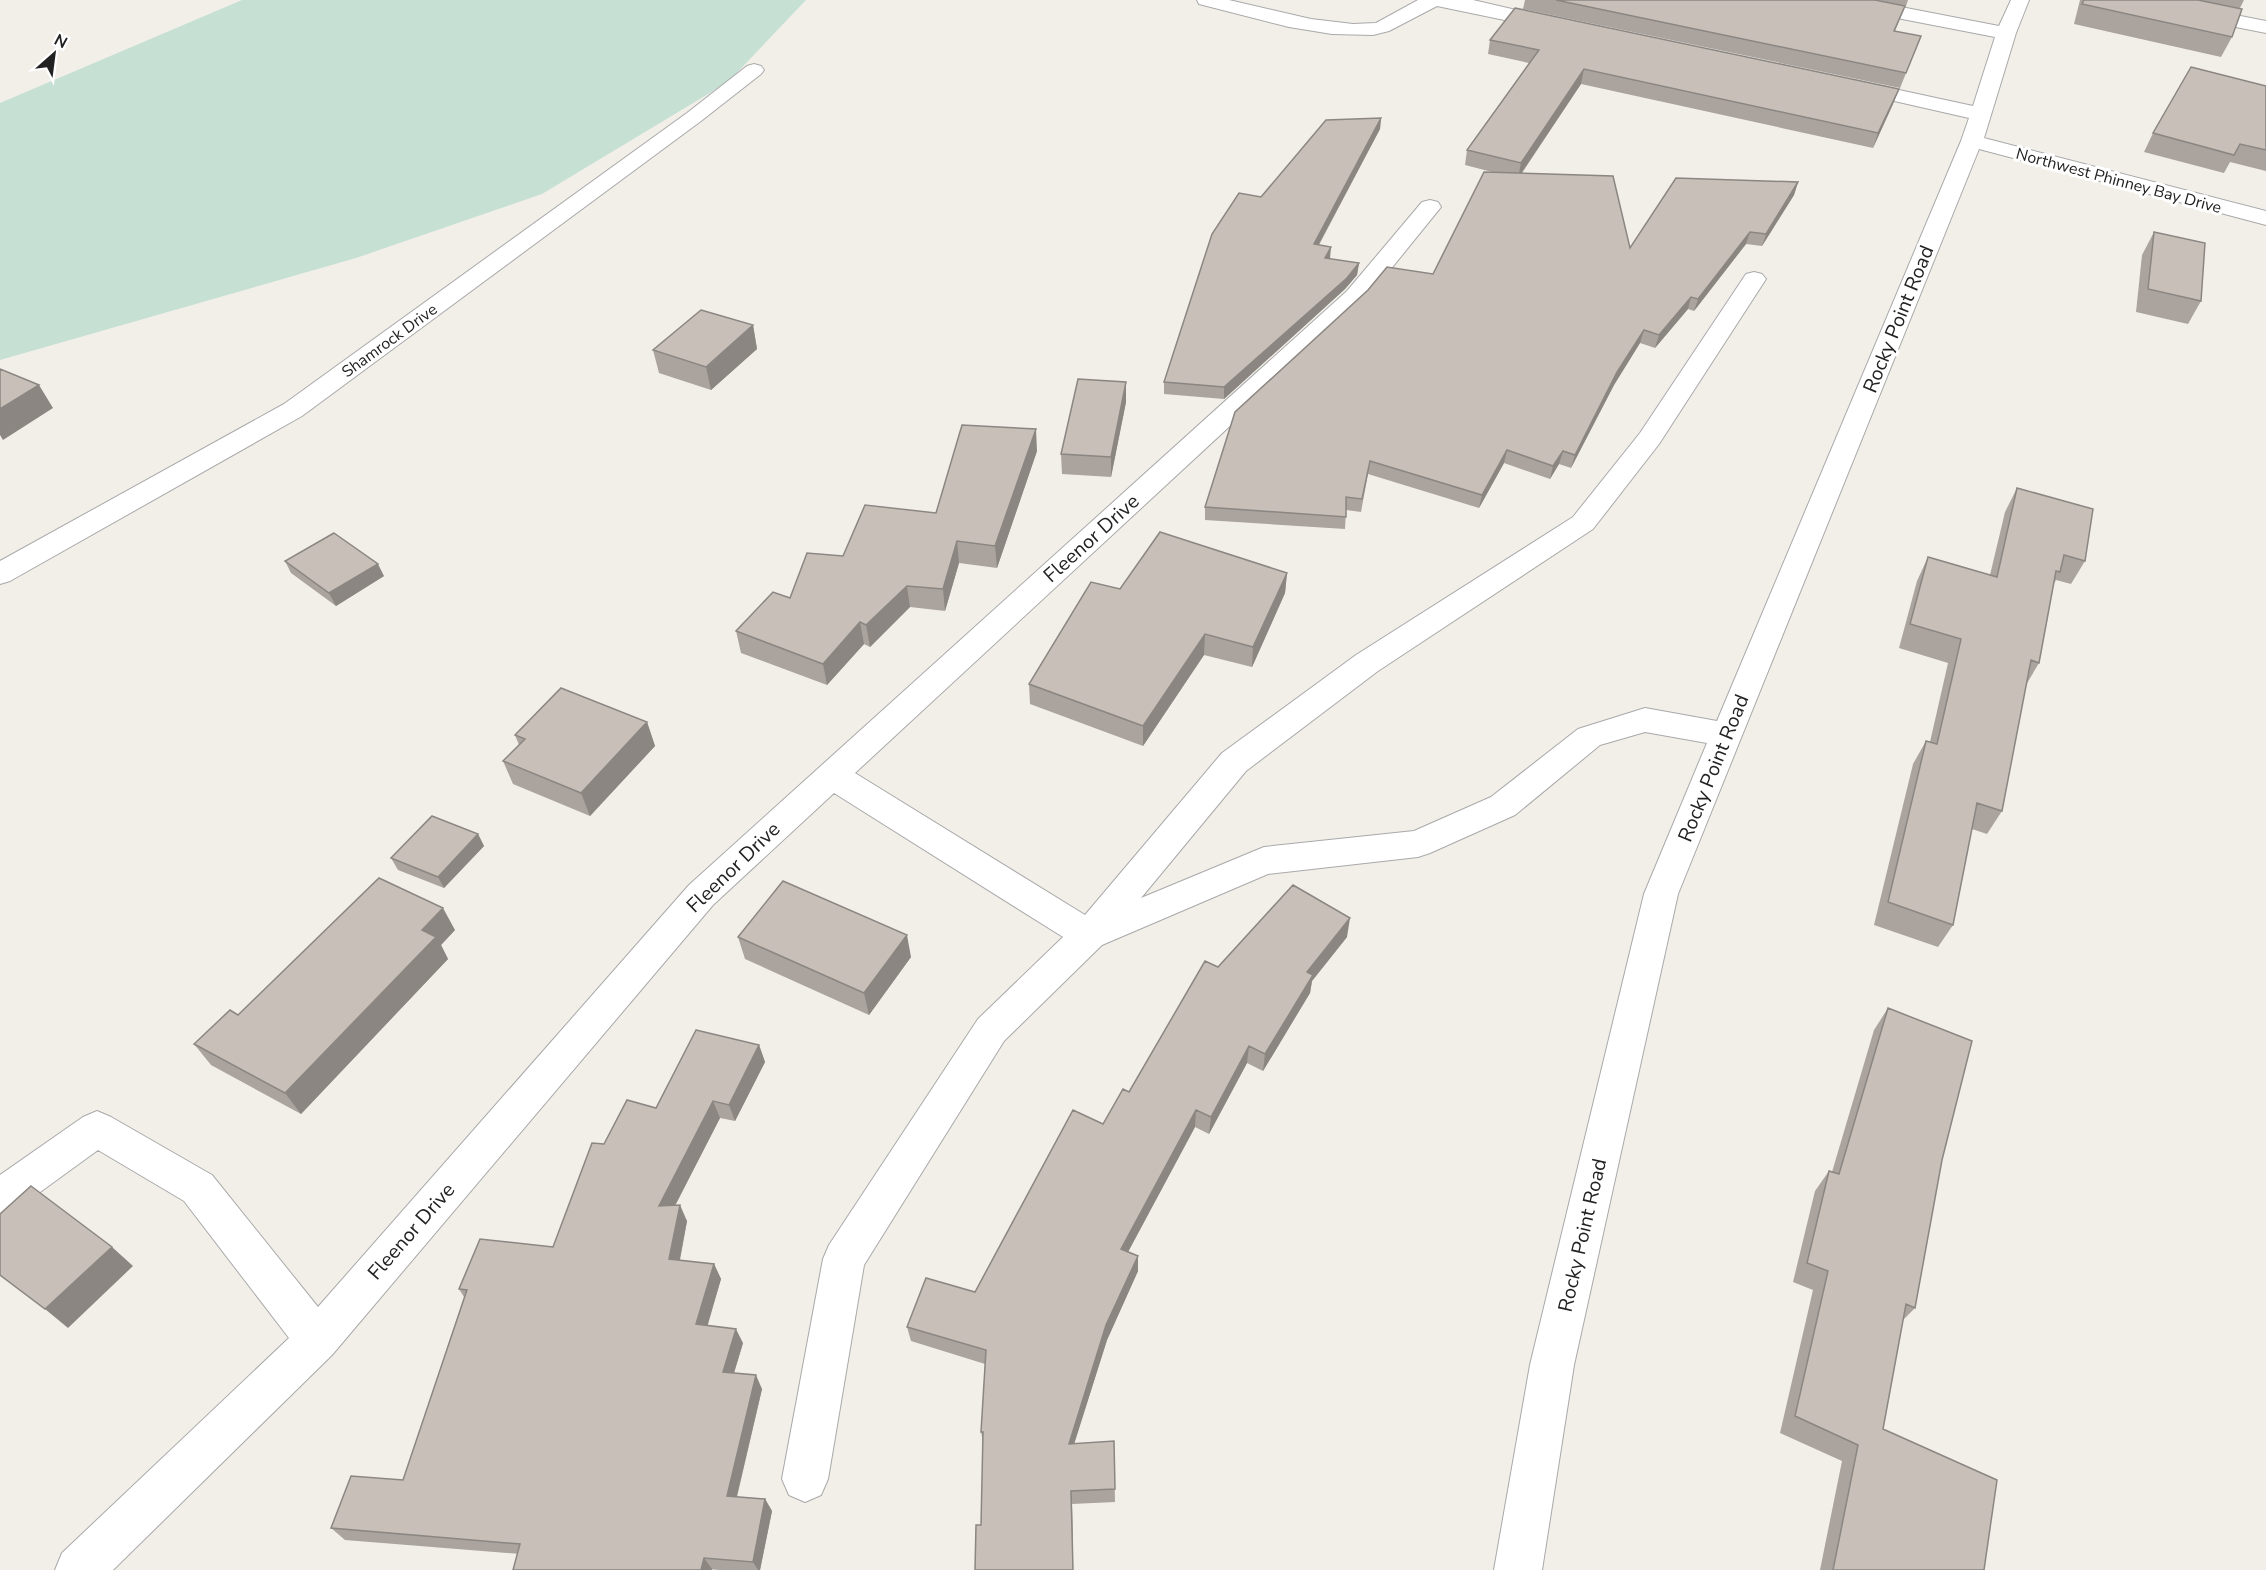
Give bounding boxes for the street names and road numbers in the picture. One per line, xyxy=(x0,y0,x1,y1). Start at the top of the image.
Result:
street label: Northwest Phinney Bay Drive xyxy=(2013,143,2224,219)
street label: Rocky Point Road xyxy=(1857,242,1940,397)
street label: Shamrock Drive xyxy=(337,299,442,383)
street label: Fleenor Drive xyxy=(1038,488,1145,589)
street label: Rocky Point Road xyxy=(1672,691,1755,846)
street label: Fleenor Drive xyxy=(681,816,786,919)
street label: Rocky Point Road xyxy=(1552,1156,1613,1314)
street label: Fleenor Drive xyxy=(362,1177,461,1286)

